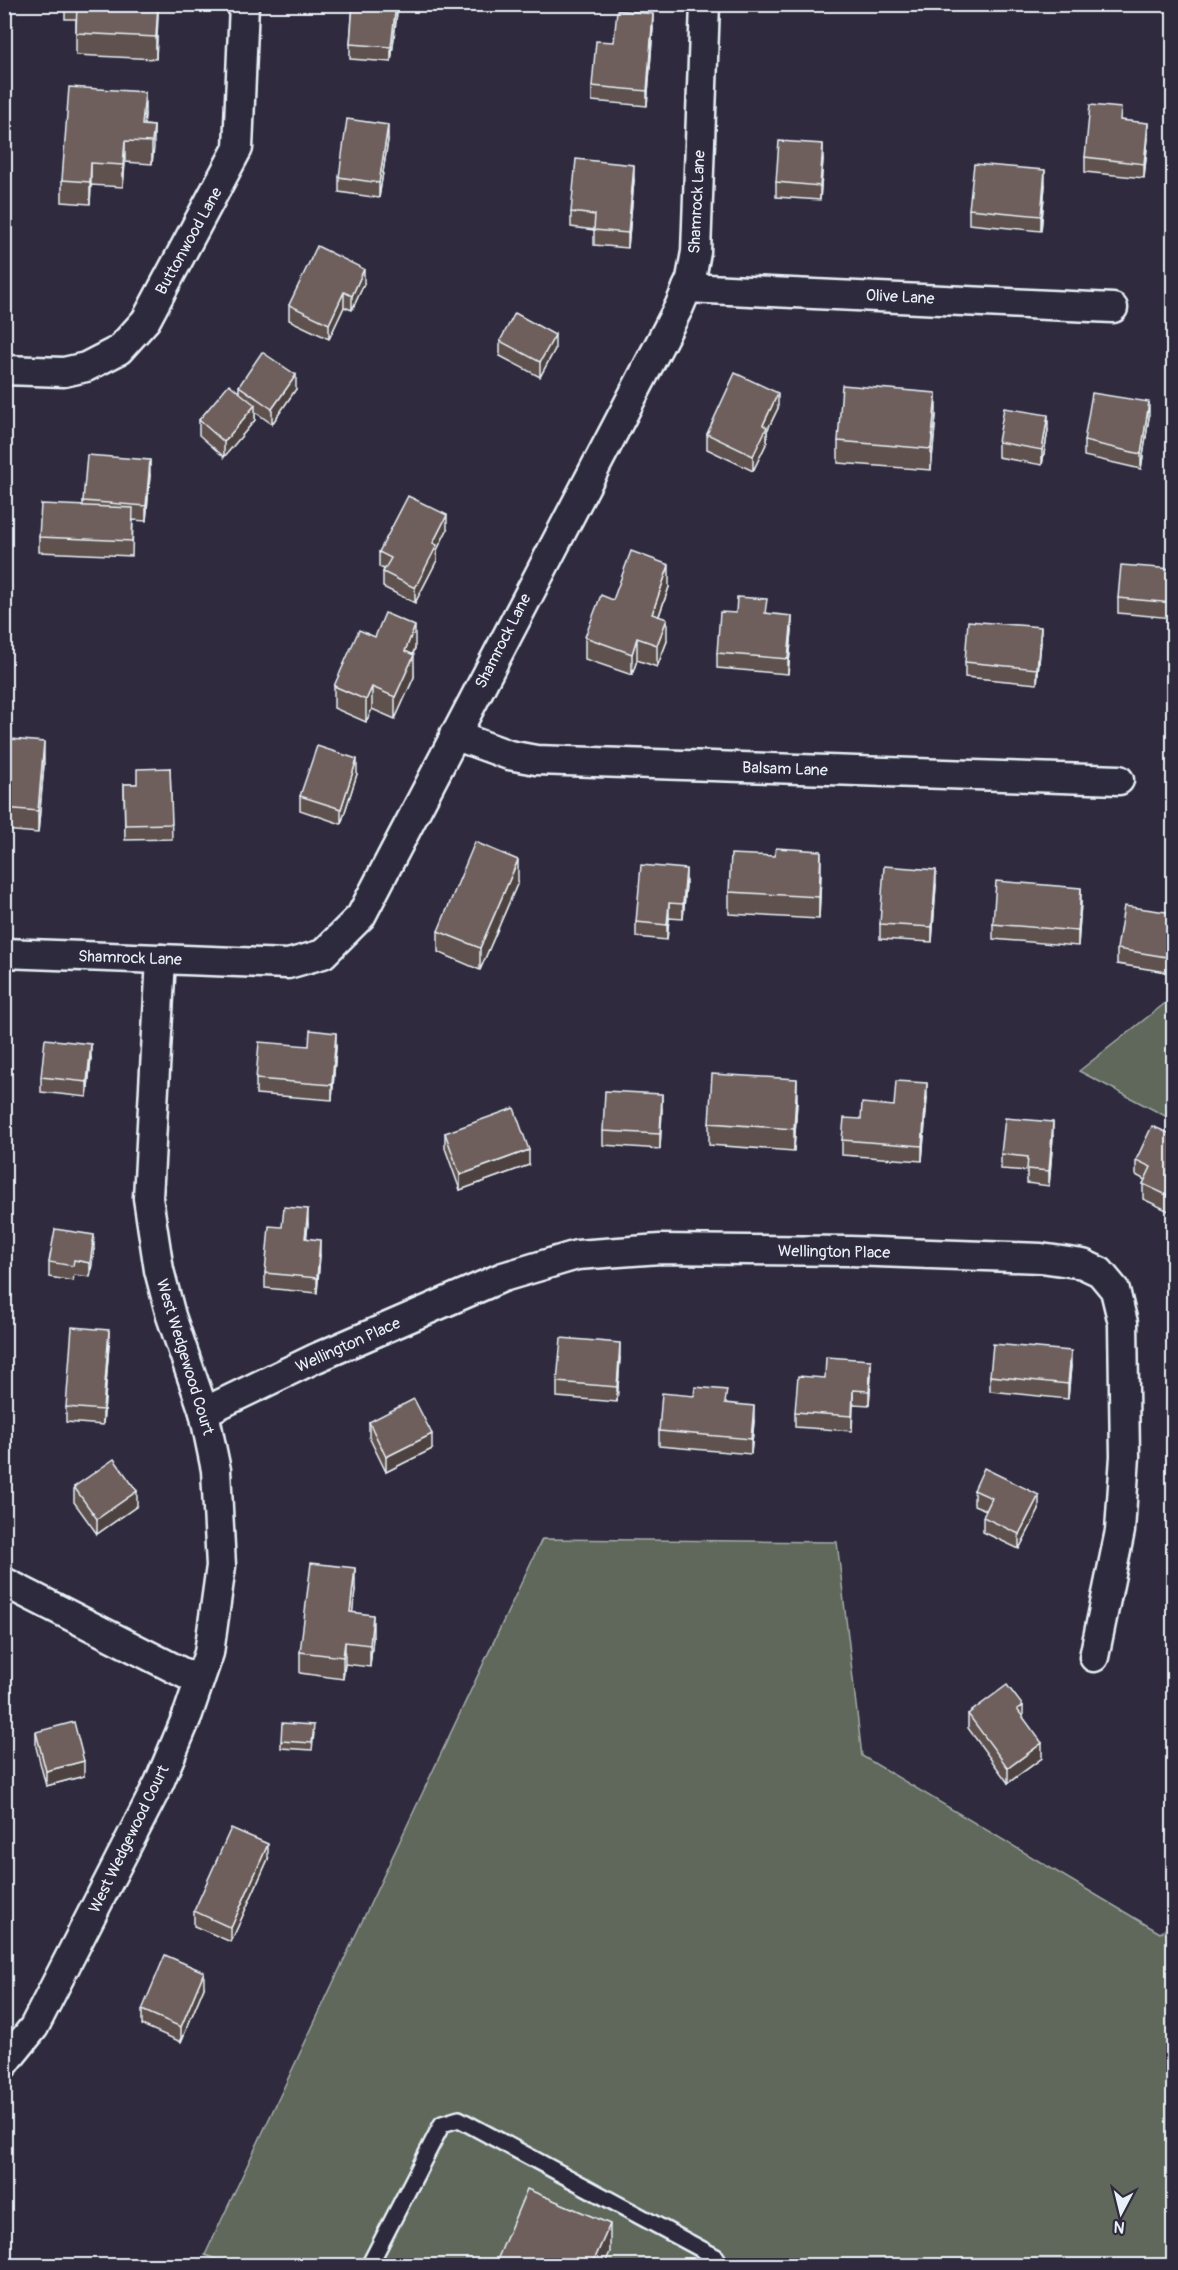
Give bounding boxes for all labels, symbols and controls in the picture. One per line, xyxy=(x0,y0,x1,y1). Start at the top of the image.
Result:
street label: Shamrock Lane xyxy=(684,150,710,254)
street label: Buttonwood Lane xyxy=(151,184,227,298)
street label: Olive Lane xyxy=(865,285,935,309)
street label: Shamrock Lane xyxy=(471,590,535,692)
street label: Balsam Lane xyxy=(742,758,828,780)
street label: Shamrock Lane xyxy=(78,946,182,970)
street label: Wellington Place xyxy=(778,1241,891,1263)
street label: West Wedgewood Court xyxy=(152,1277,218,1438)
street label: Wellington Place xyxy=(293,1313,404,1377)
street label: West Wedgewood Court xyxy=(85,1761,174,1916)
north arrow xyxy=(1091,2183,1151,2243)
text: N xyxy=(1113,2216,1126,2237)

